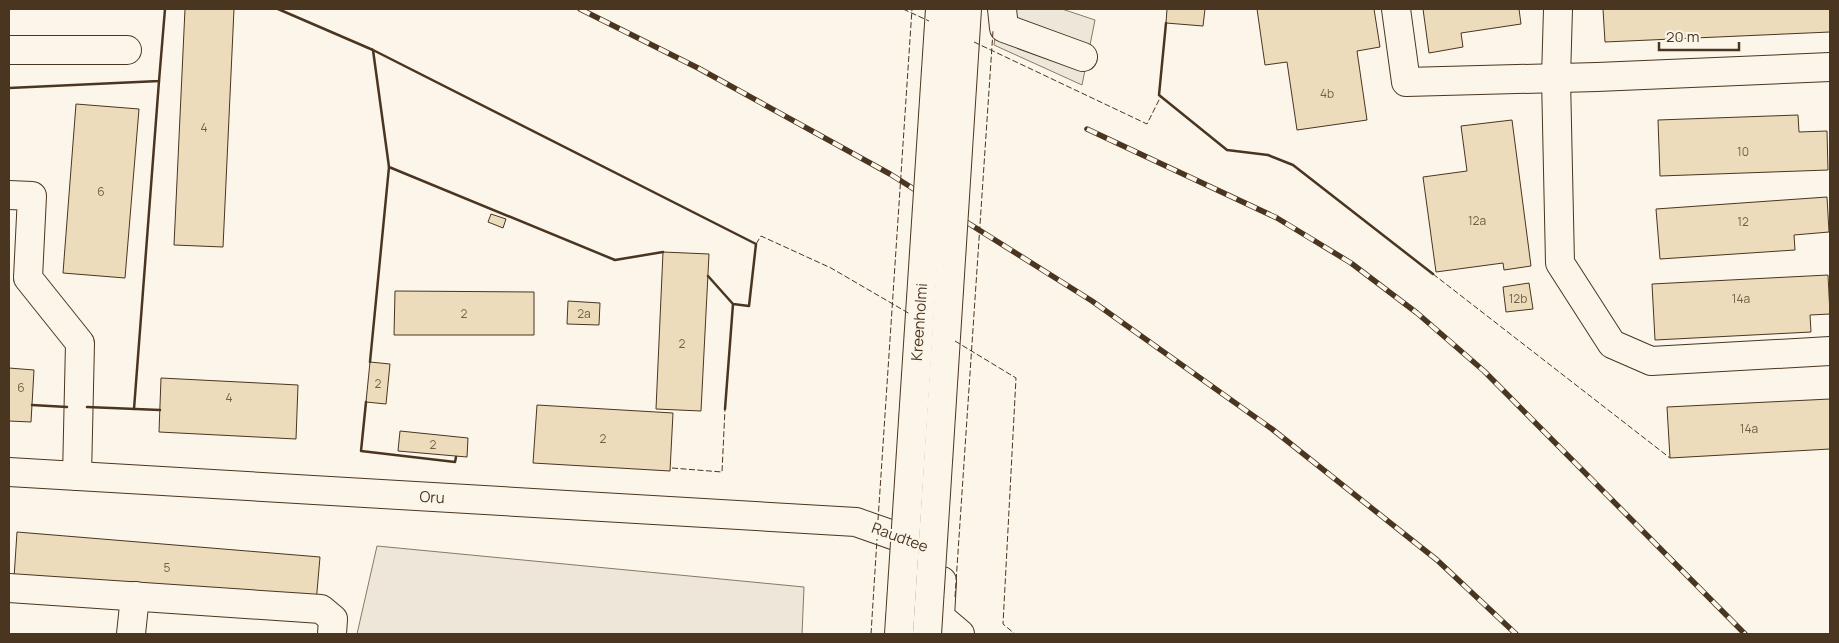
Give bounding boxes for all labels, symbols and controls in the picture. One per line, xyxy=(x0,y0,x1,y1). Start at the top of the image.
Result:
scale bar xyxy=(1659,20,1739,52)
text: 20 m xyxy=(1666,26,1699,47)
house number: 4b xyxy=(1320,85,1334,102)
house number: 4 xyxy=(200,119,208,136)
house number: 10 xyxy=(1737,143,1749,160)
house number: 6 xyxy=(97,183,105,200)
house number: 12a xyxy=(1468,212,1486,229)
house number: 12 xyxy=(1737,213,1749,230)
street label: Kreenholmi xyxy=(906,282,932,362)
house number: 12b xyxy=(1509,290,1527,307)
house number: 14a xyxy=(1732,290,1750,307)
house number: 2 xyxy=(461,305,468,322)
house number: 2a xyxy=(577,305,591,322)
house number: 2 xyxy=(679,335,686,352)
house number: 2 xyxy=(375,375,382,392)
house number: 6 xyxy=(17,379,25,396)
house number: 4 xyxy=(225,389,233,406)
house number: 14a xyxy=(1740,420,1758,437)
house number: 2 xyxy=(600,430,607,447)
house number: 2 xyxy=(430,436,437,453)
street label: Oru xyxy=(419,486,445,508)
street label: Raudtee xyxy=(869,517,931,557)
house number: 5 xyxy=(164,559,171,576)

